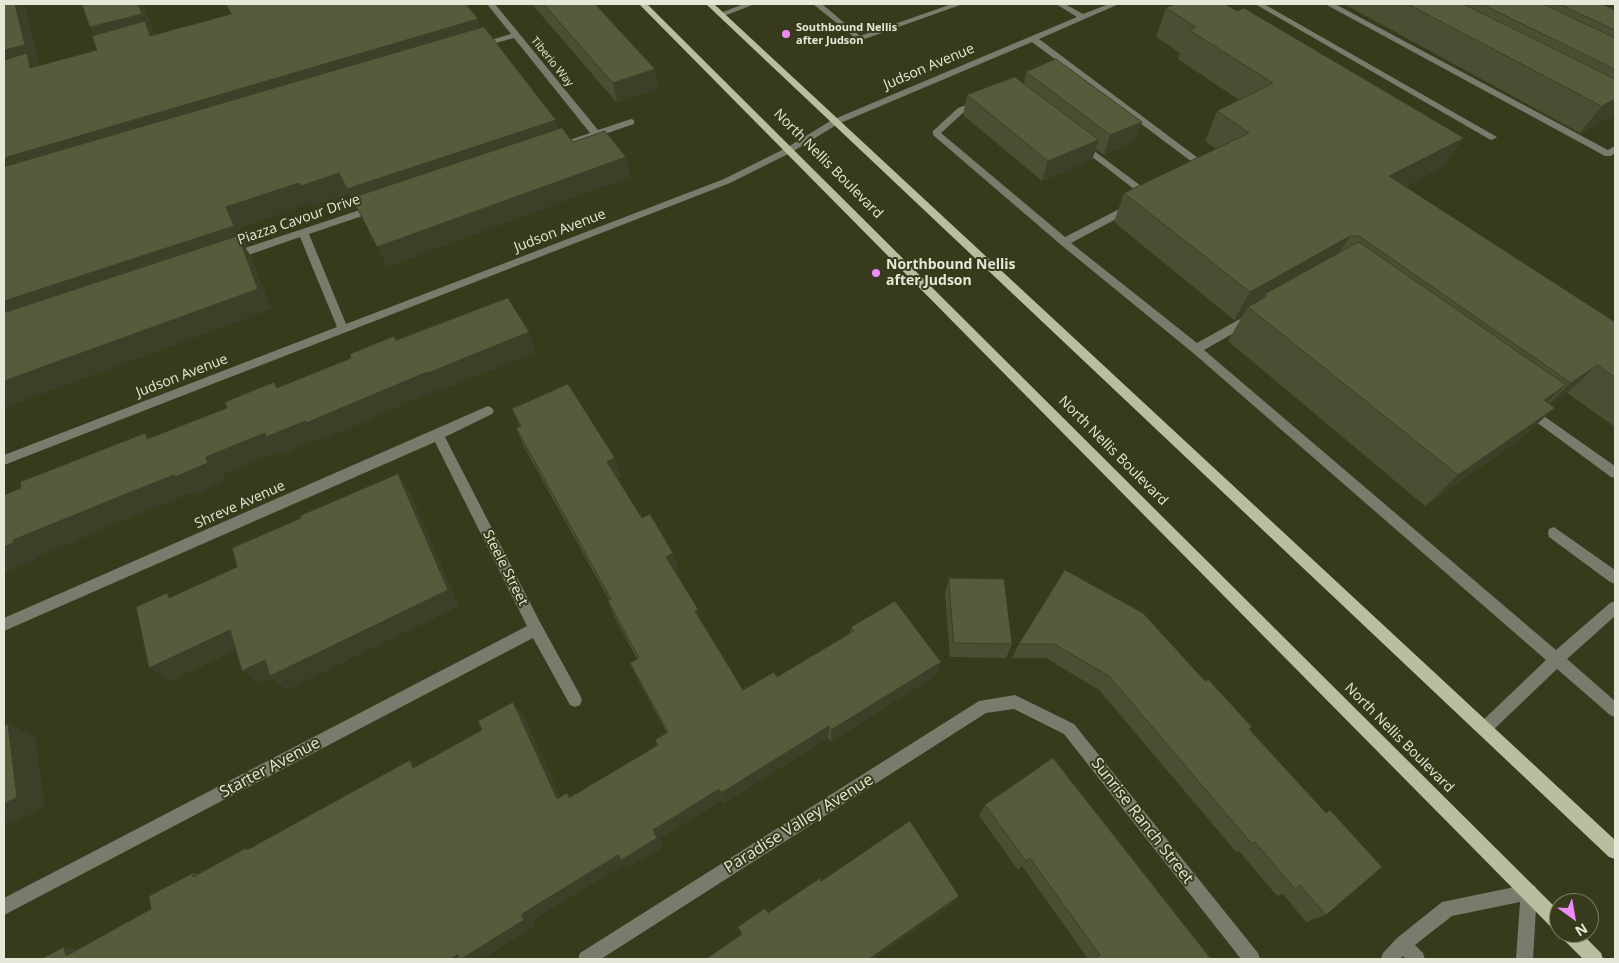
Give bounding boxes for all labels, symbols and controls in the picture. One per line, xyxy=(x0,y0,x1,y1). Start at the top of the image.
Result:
place label: Southbound Nellis after Judson xyxy=(796,21,897,47)
marker: Southbound Nellis after Judson xyxy=(780,28,792,40)
street label: Tiberio Way xyxy=(528,34,576,90)
street label: Judson Avenue xyxy=(881,40,977,94)
street label: North Nellis Boulevard xyxy=(770,106,886,222)
street label: Piazza Cavour Drive xyxy=(236,191,362,249)
street label: Judson Avenue xyxy=(512,206,608,256)
place label: Northbound Nellis after Judson xyxy=(886,257,1016,290)
marker: Northbound Nellis after Judson xyxy=(870,267,882,279)
street label: Judson Avenue xyxy=(134,351,230,401)
street label: North Nellis Boulevard xyxy=(1055,393,1171,509)
street label: Shreve Avenue xyxy=(192,478,288,532)
street label: Steele Street xyxy=(479,527,531,609)
street label: North Nellis Boulevard xyxy=(1341,680,1457,796)
street label: Starter Avenue xyxy=(216,733,324,803)
street label: Sunrise Ranch Street xyxy=(1087,754,1197,888)
street label: Paradise Valley Avenue xyxy=(721,770,877,878)
north arrow xyxy=(1549,893,1599,943)
text: N xyxy=(1572,919,1592,941)

